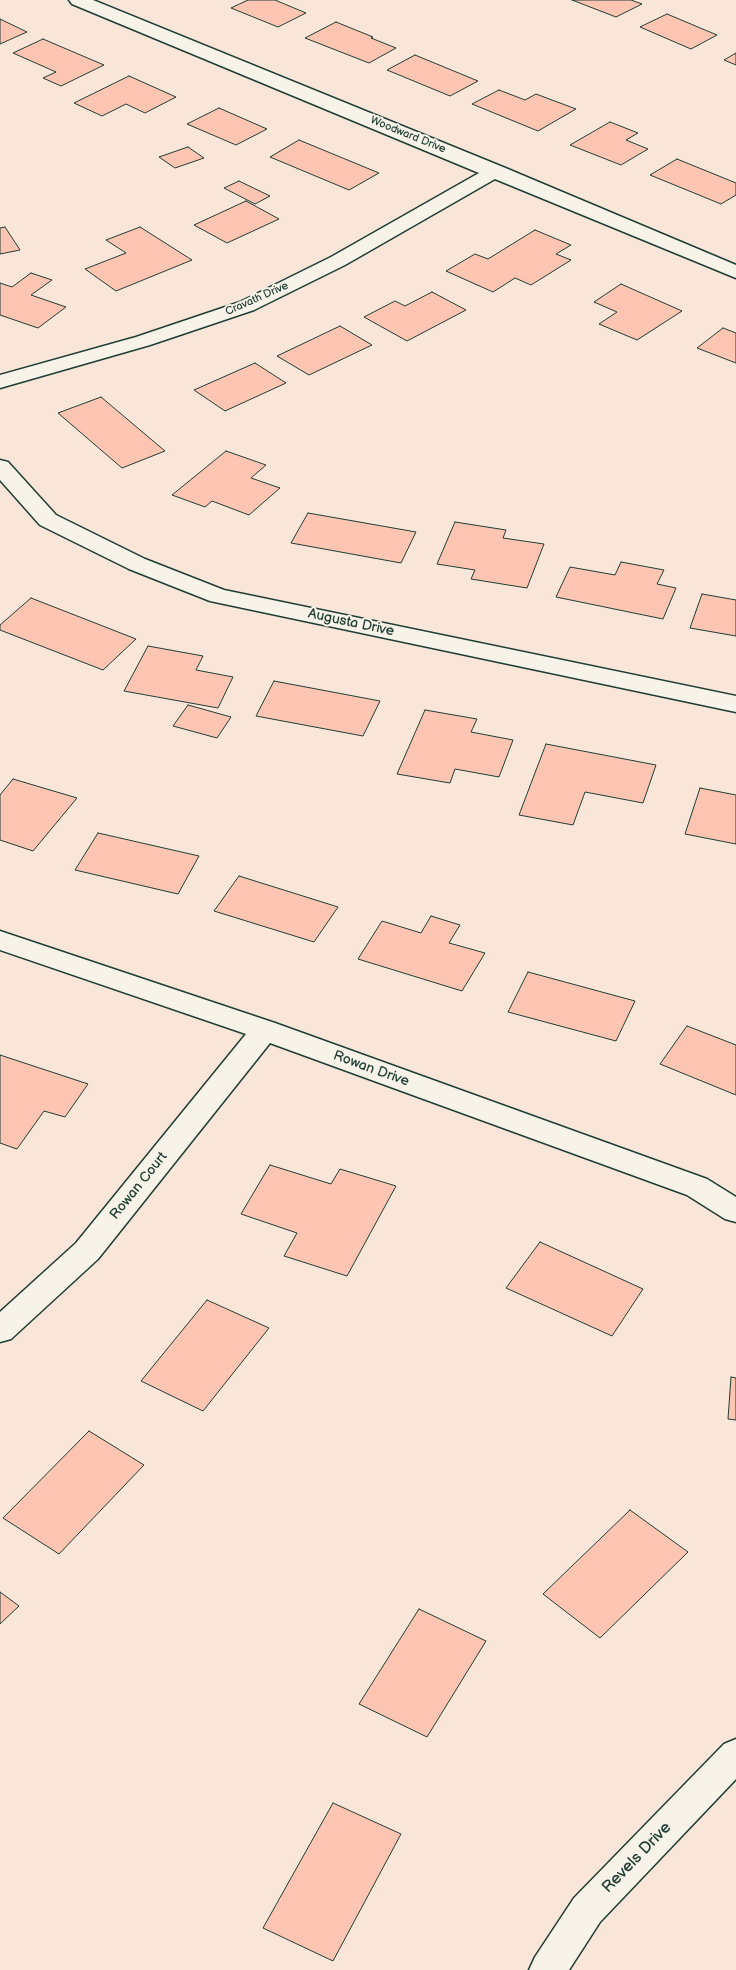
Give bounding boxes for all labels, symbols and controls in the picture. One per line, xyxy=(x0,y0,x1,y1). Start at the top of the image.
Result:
street label: Woodward Drive xyxy=(368,114,448,156)
street label: Cravath Drive xyxy=(223,279,291,319)
street label: Augusta Drive xyxy=(306,606,396,640)
street label: Rowan Drive xyxy=(331,1047,411,1091)
street label: Rowan Court xyxy=(107,1149,171,1223)
street label: Revels Drive xyxy=(598,1819,676,1897)

